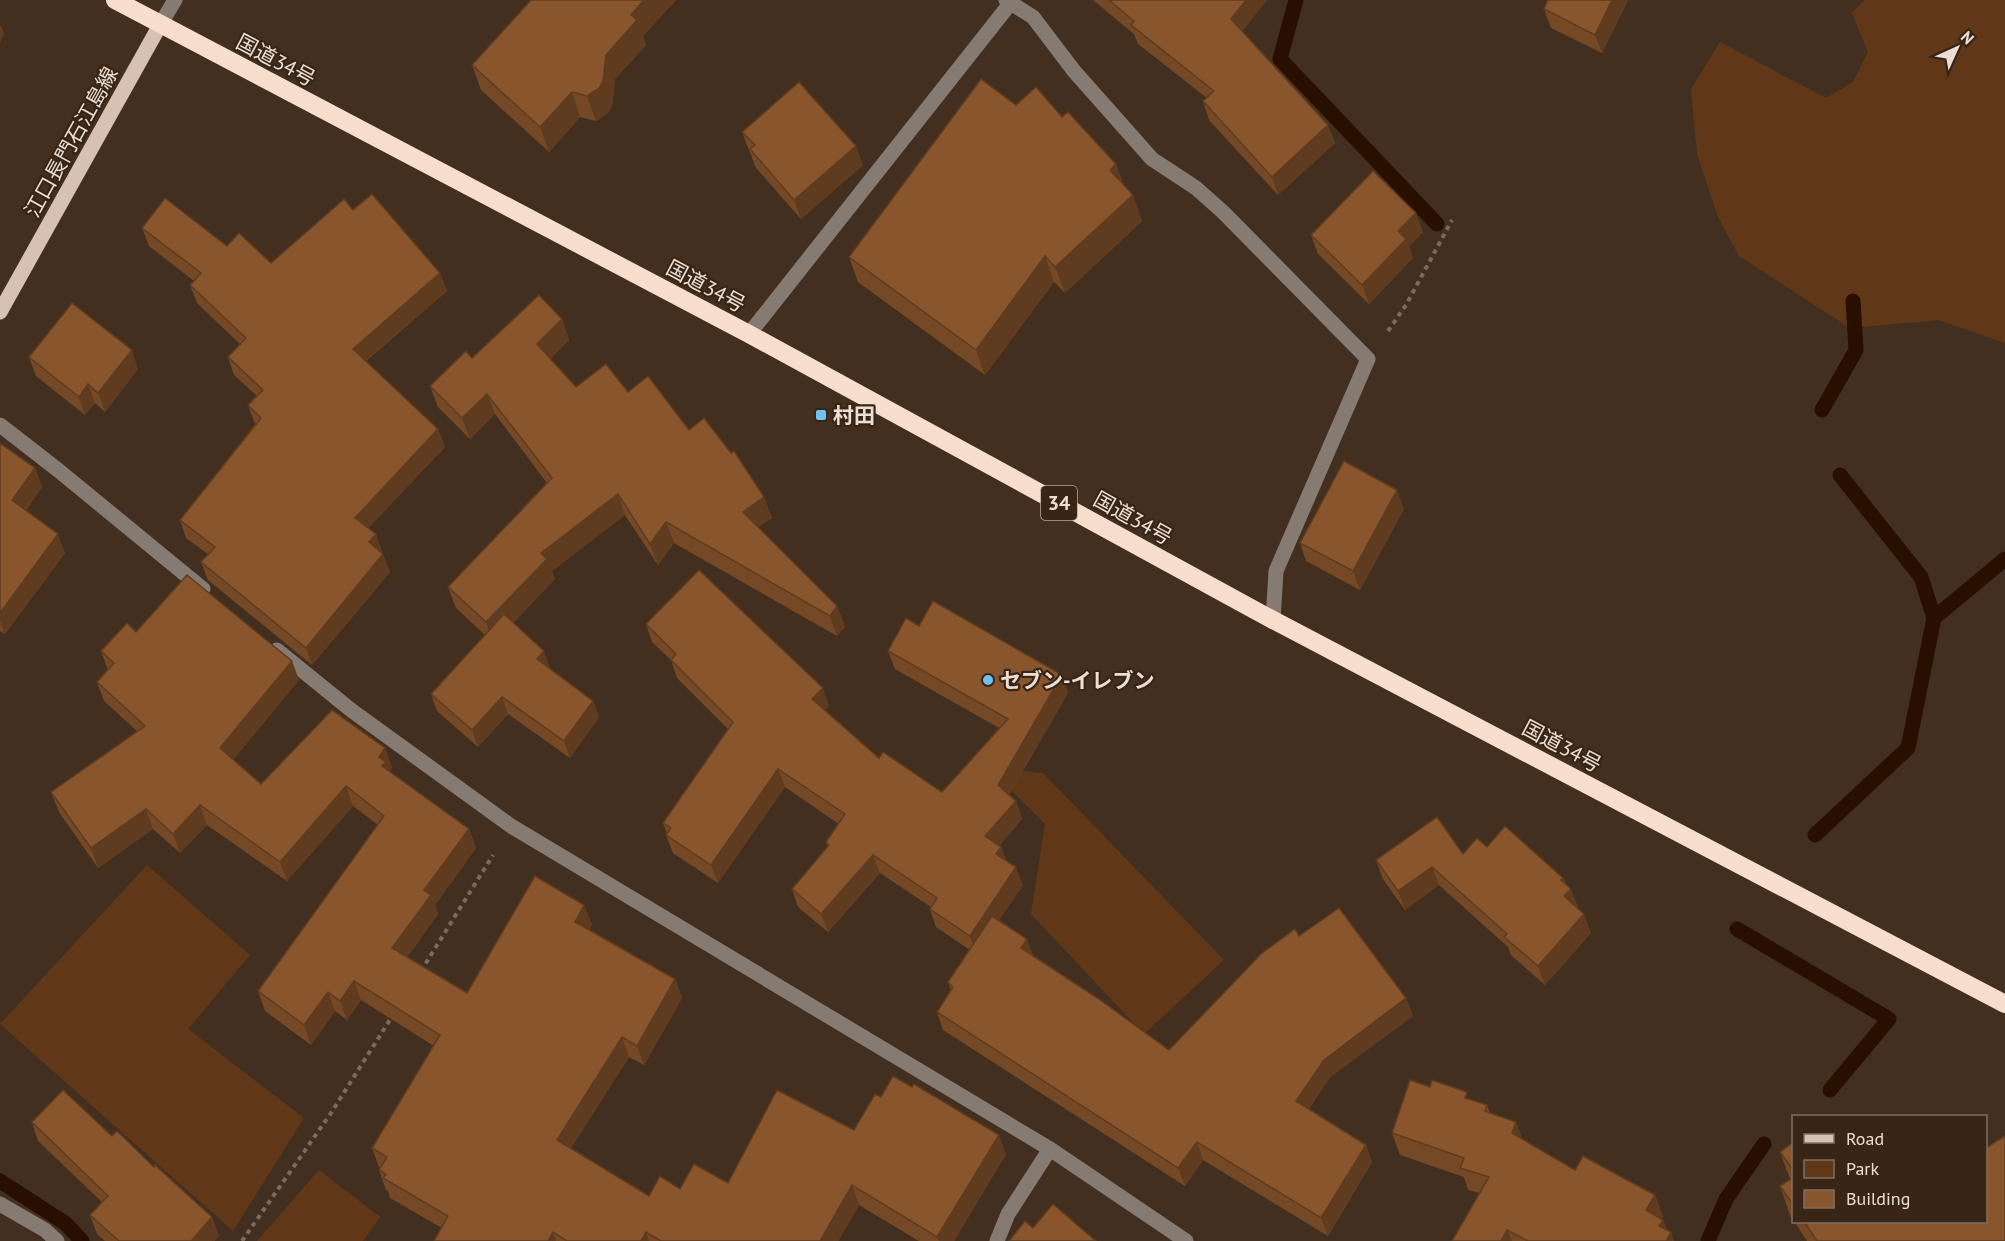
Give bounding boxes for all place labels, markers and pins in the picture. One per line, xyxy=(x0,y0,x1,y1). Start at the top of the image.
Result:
place label: 村田 xyxy=(833,402,875,429)
marker: 村田 xyxy=(814,408,828,422)
place label: セブン-イレブン xyxy=(1000,667,1155,694)
marker: セブン-イレブン xyxy=(981,673,995,687)

